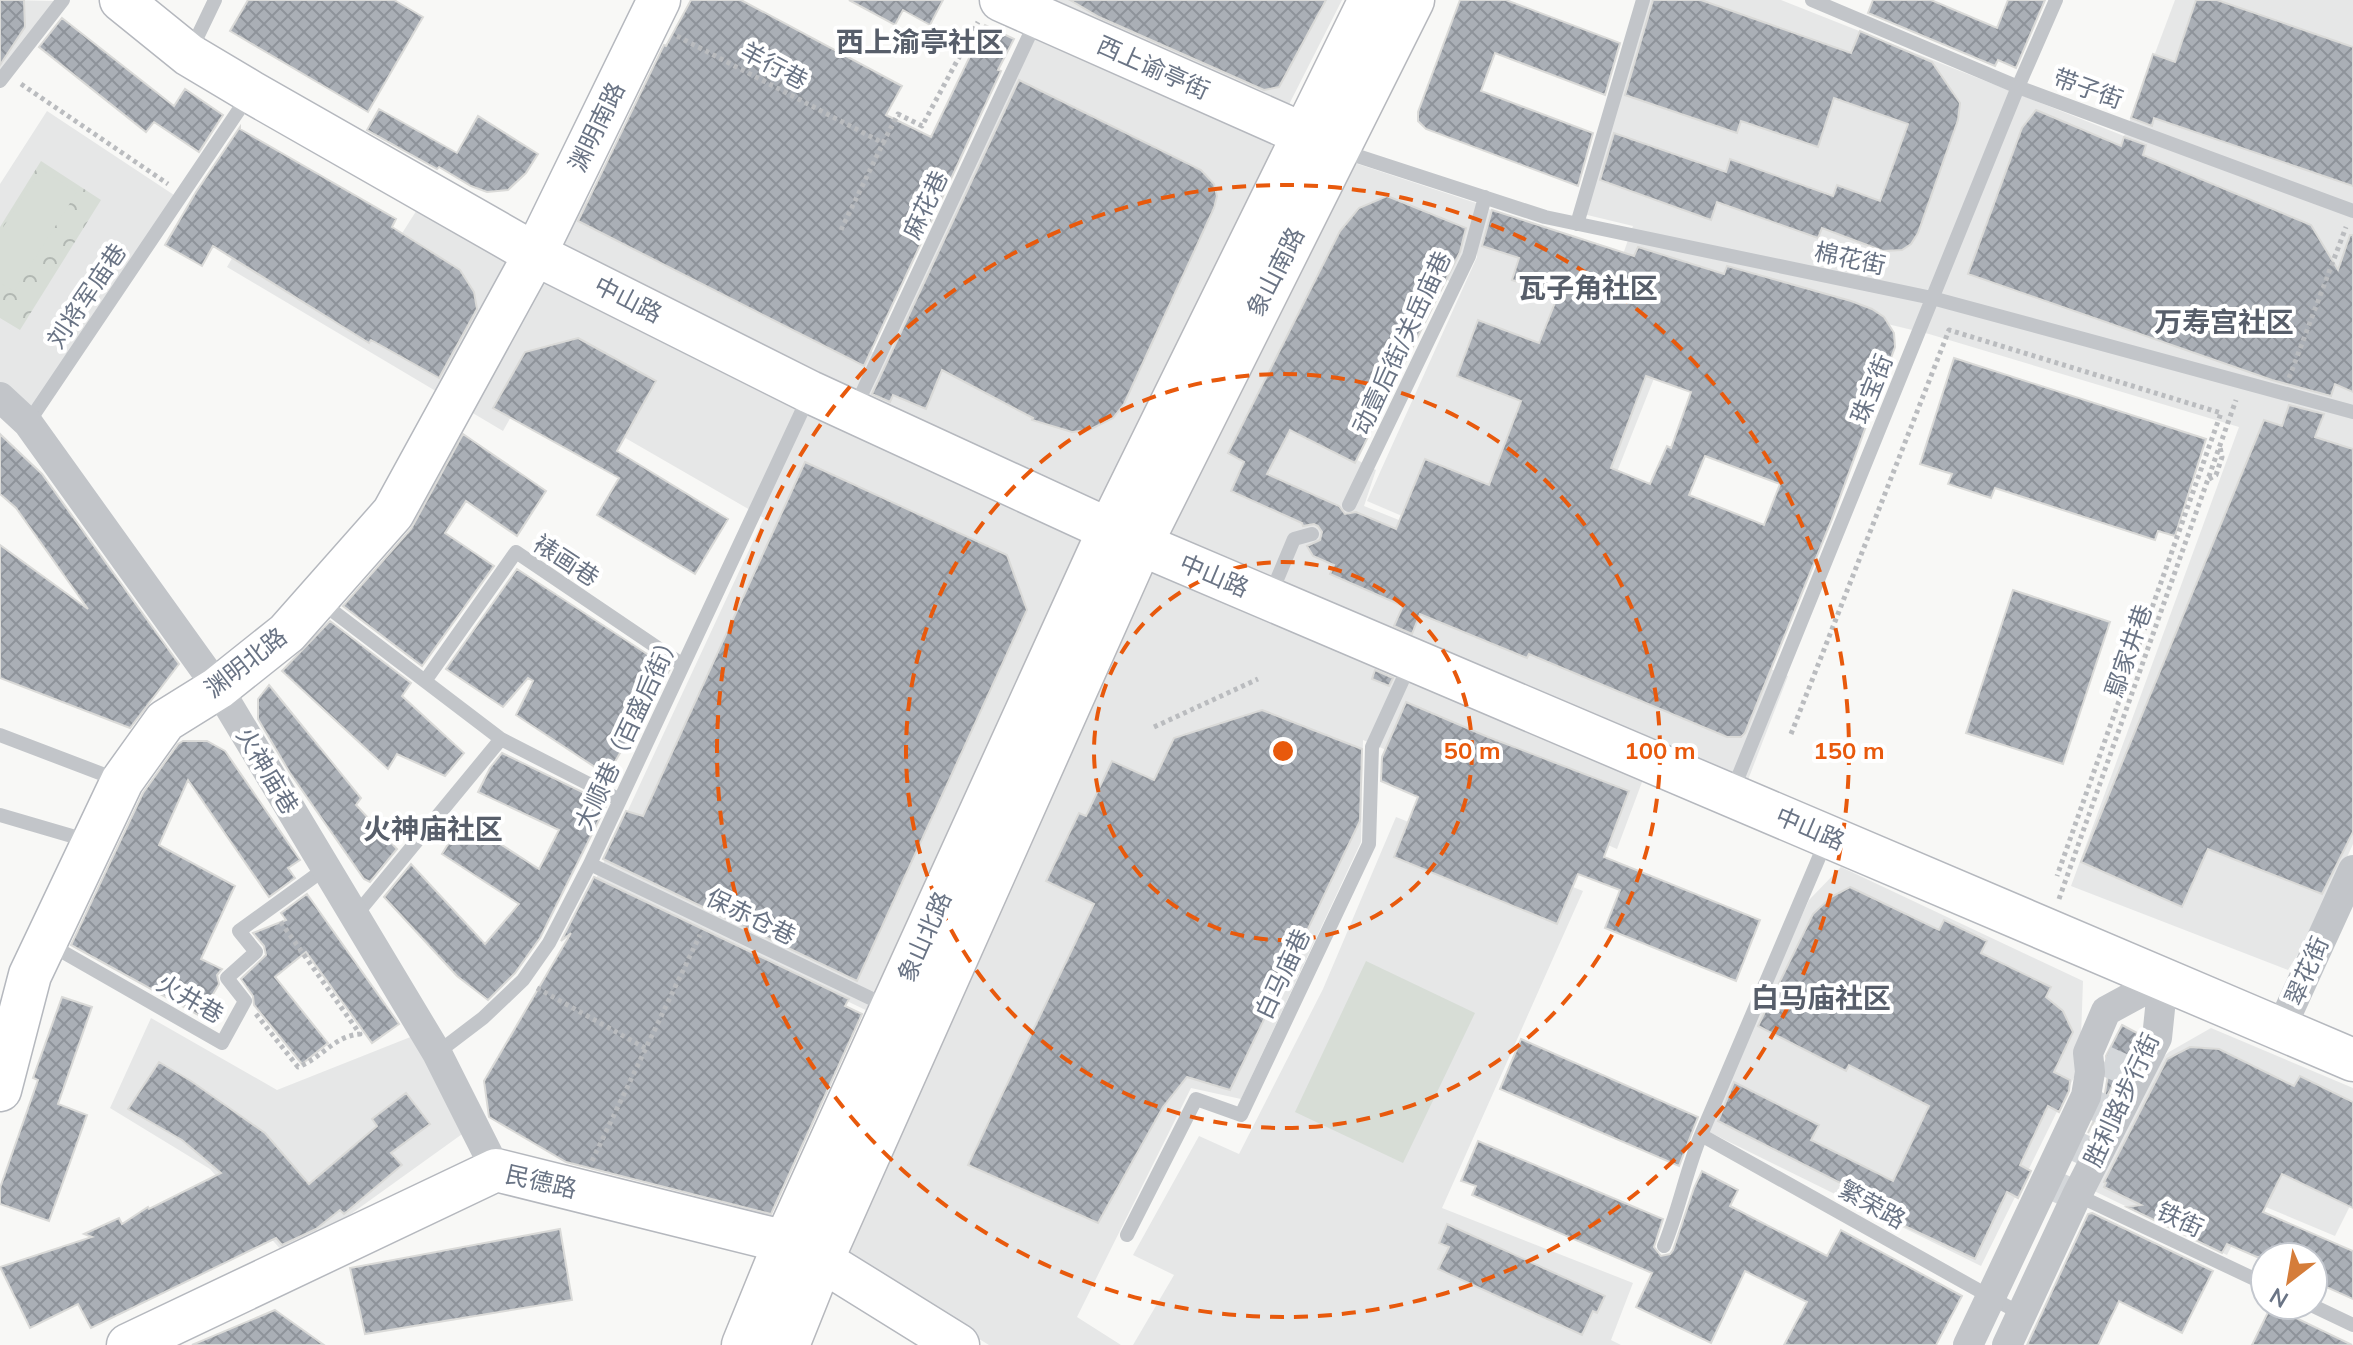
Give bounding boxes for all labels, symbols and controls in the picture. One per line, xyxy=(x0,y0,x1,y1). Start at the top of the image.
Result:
district label: 西上渝亭社区 xyxy=(836,24,1004,59)
street label: 西上谕亭街 xyxy=(1092,29,1214,105)
street label: 羊行巷 xyxy=(736,35,813,95)
street label: 带子街 xyxy=(2049,62,2127,114)
street label: 渊明南路 xyxy=(562,77,631,176)
street label: 麻花巷 xyxy=(896,166,954,244)
street label: 象山南路 xyxy=(1240,222,1310,321)
street label: 棉花街 xyxy=(1812,236,1889,280)
street label: 刘将军庙巷 xyxy=(40,237,132,354)
street label: 动壹后街/关岳庙巷 xyxy=(1345,246,1457,439)
street label: 中山路 xyxy=(590,269,667,329)
district label: 瓦子角社区 xyxy=(1518,270,1658,305)
district label: 万寿宫社区 xyxy=(2154,304,2294,339)
street label: 珠宝街 xyxy=(1844,350,1898,428)
street label: 裱画巷 xyxy=(528,528,605,592)
street label: 中山路 xyxy=(1175,547,1253,603)
street label: 鄢家井巷 xyxy=(2098,600,2158,701)
street label: 渊明北路 xyxy=(198,621,292,704)
street label: 大顺巷（百盛后街） xyxy=(568,626,686,835)
street label: 火神庙巷 xyxy=(230,722,305,819)
text: 50 m xyxy=(1444,735,1500,765)
text: 100 m xyxy=(1624,735,1696,765)
text: 150 m xyxy=(1813,735,1885,765)
centre of rings xyxy=(1269,737,1297,765)
street label: 中山路 xyxy=(1771,800,1849,856)
district label: 火神庙社区 xyxy=(363,811,503,846)
street label: 保赤仓巷 xyxy=(702,882,801,951)
street label: 象山北路 xyxy=(891,887,957,987)
street label: 白马庙巷 xyxy=(1248,924,1316,1023)
street label: 翠花街 xyxy=(2278,932,2334,1010)
street label: 火井巷 xyxy=(152,967,229,1029)
district label: 白马庙社区 xyxy=(1751,980,1891,1015)
street label: 胜利路步行街 xyxy=(2077,1028,2165,1171)
street label: 民德路 xyxy=(503,1158,580,1204)
street label: 繁荣路 xyxy=(1834,1174,1911,1235)
street label: 铁街 xyxy=(2152,1195,2209,1243)
north arrow xyxy=(2249,1241,2329,1321)
text: N xyxy=(2264,1282,2293,1314)

